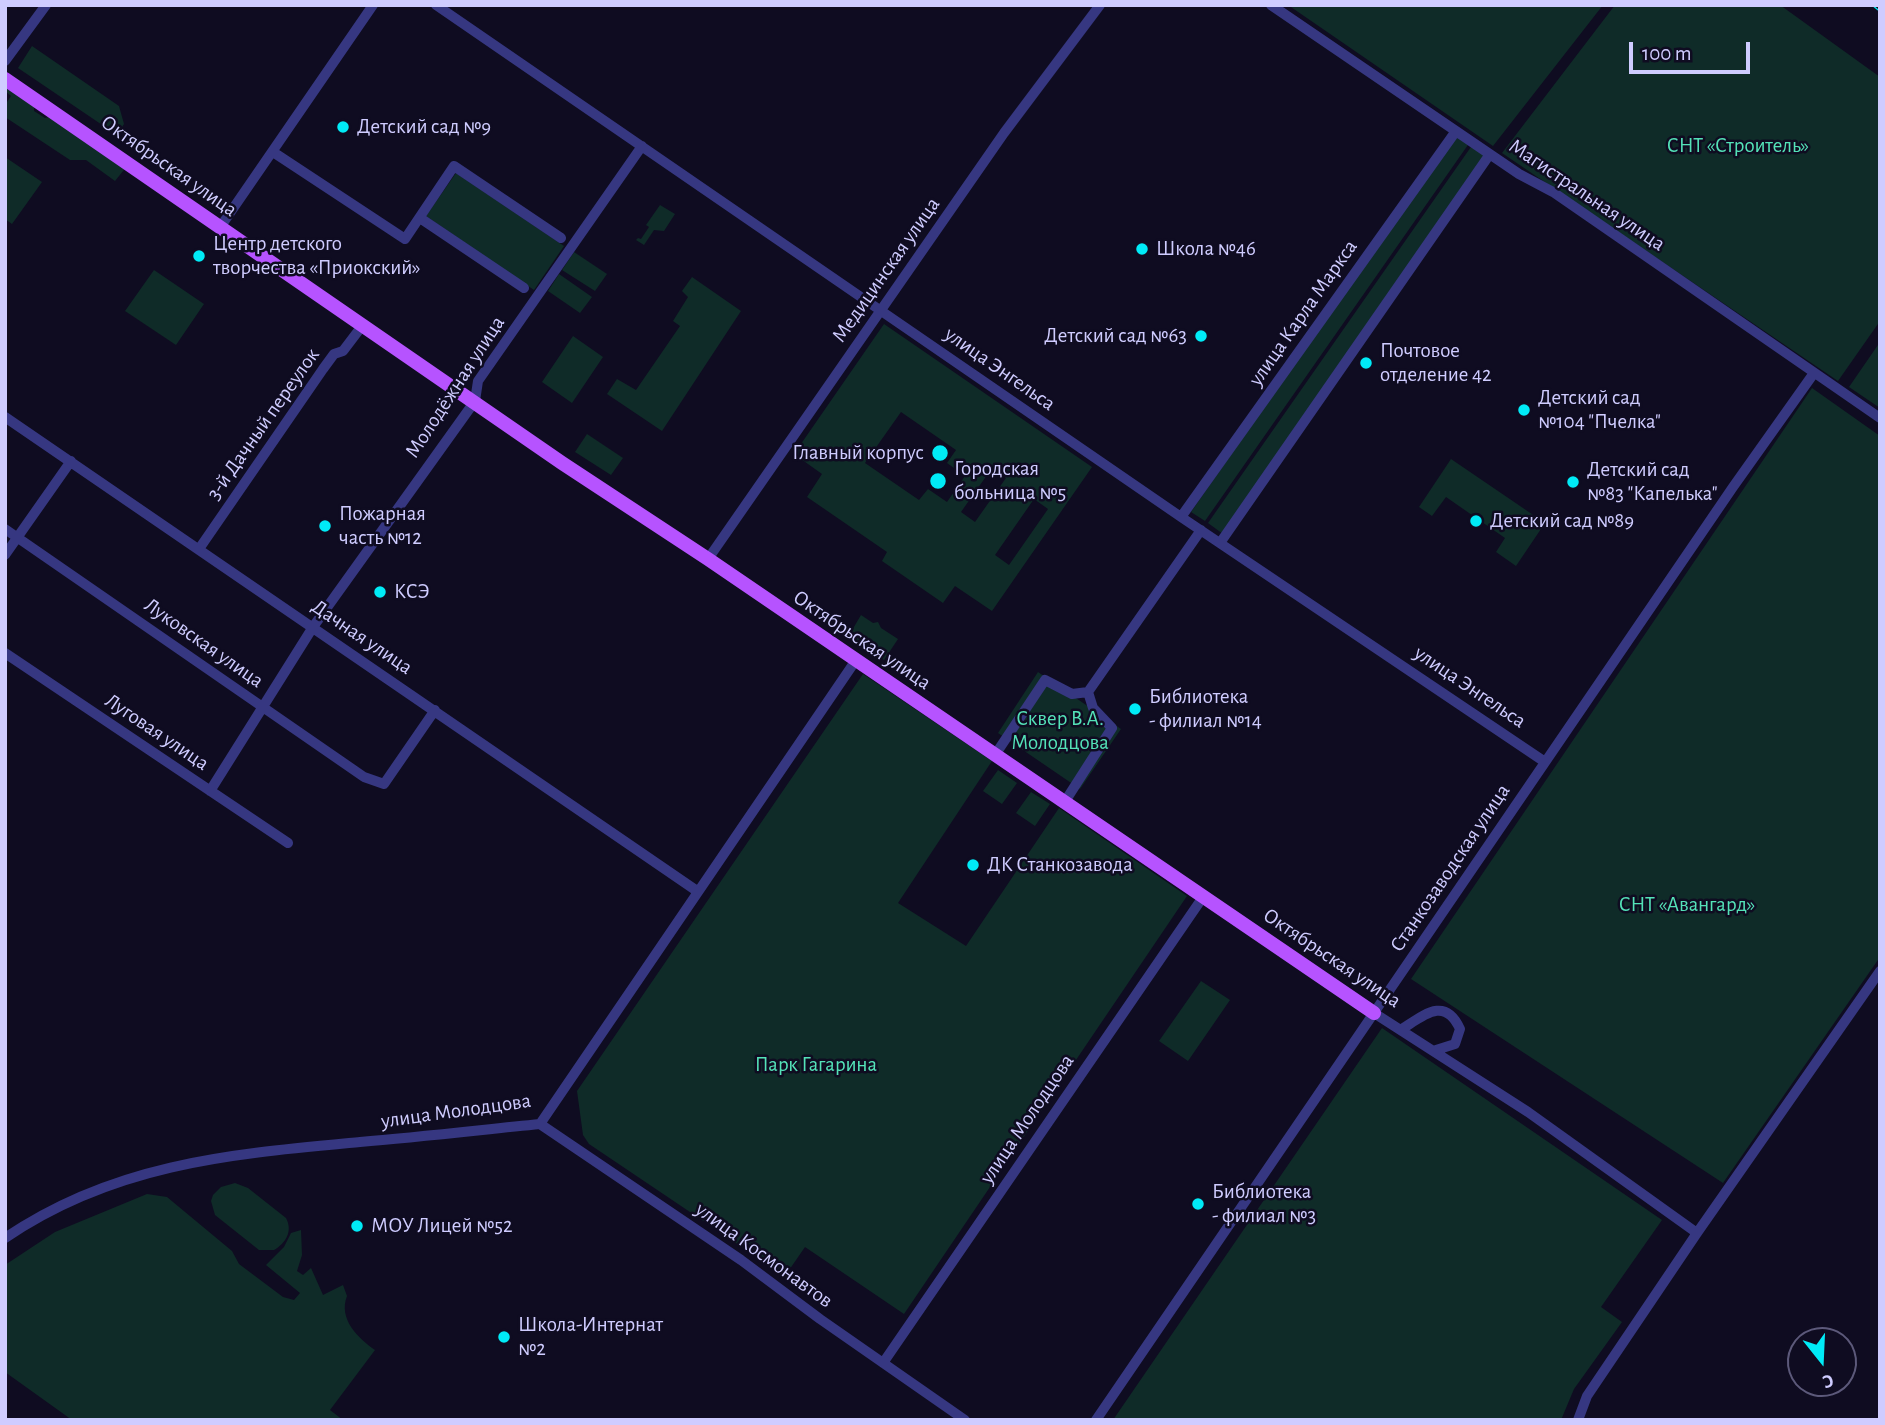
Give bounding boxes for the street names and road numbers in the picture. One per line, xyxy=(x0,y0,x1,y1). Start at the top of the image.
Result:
street label: Октябрьская улица xyxy=(96,110,242,222)
street label: Магистральная улица xyxy=(1504,133,1670,257)
street label: Медицинская улица xyxy=(827,193,945,347)
street label: улица Карла Маркса xyxy=(1243,235,1363,391)
street label: Молодёжная улица xyxy=(400,311,510,463)
street label: улица Энгельса xyxy=(940,322,1060,416)
street label: 3-й Дачный переулок xyxy=(201,343,325,505)
street label: Октябрьская улица xyxy=(788,585,936,695)
street label: Луковская улица xyxy=(139,593,269,693)
street label: Дачная улица xyxy=(307,594,417,680)
street label: улица Энгельса xyxy=(1409,640,1531,734)
street label: Луговая улица xyxy=(100,688,214,776)
street label: Станкозаводская улица xyxy=(1384,779,1516,957)
street label: Октябрьская улица xyxy=(1258,903,1406,1013)
street label: улица Молодцова xyxy=(974,1049,1080,1189)
street label: улица Молодцова xyxy=(379,1088,533,1134)
street label: улица Космонавтов xyxy=(690,1197,838,1313)

